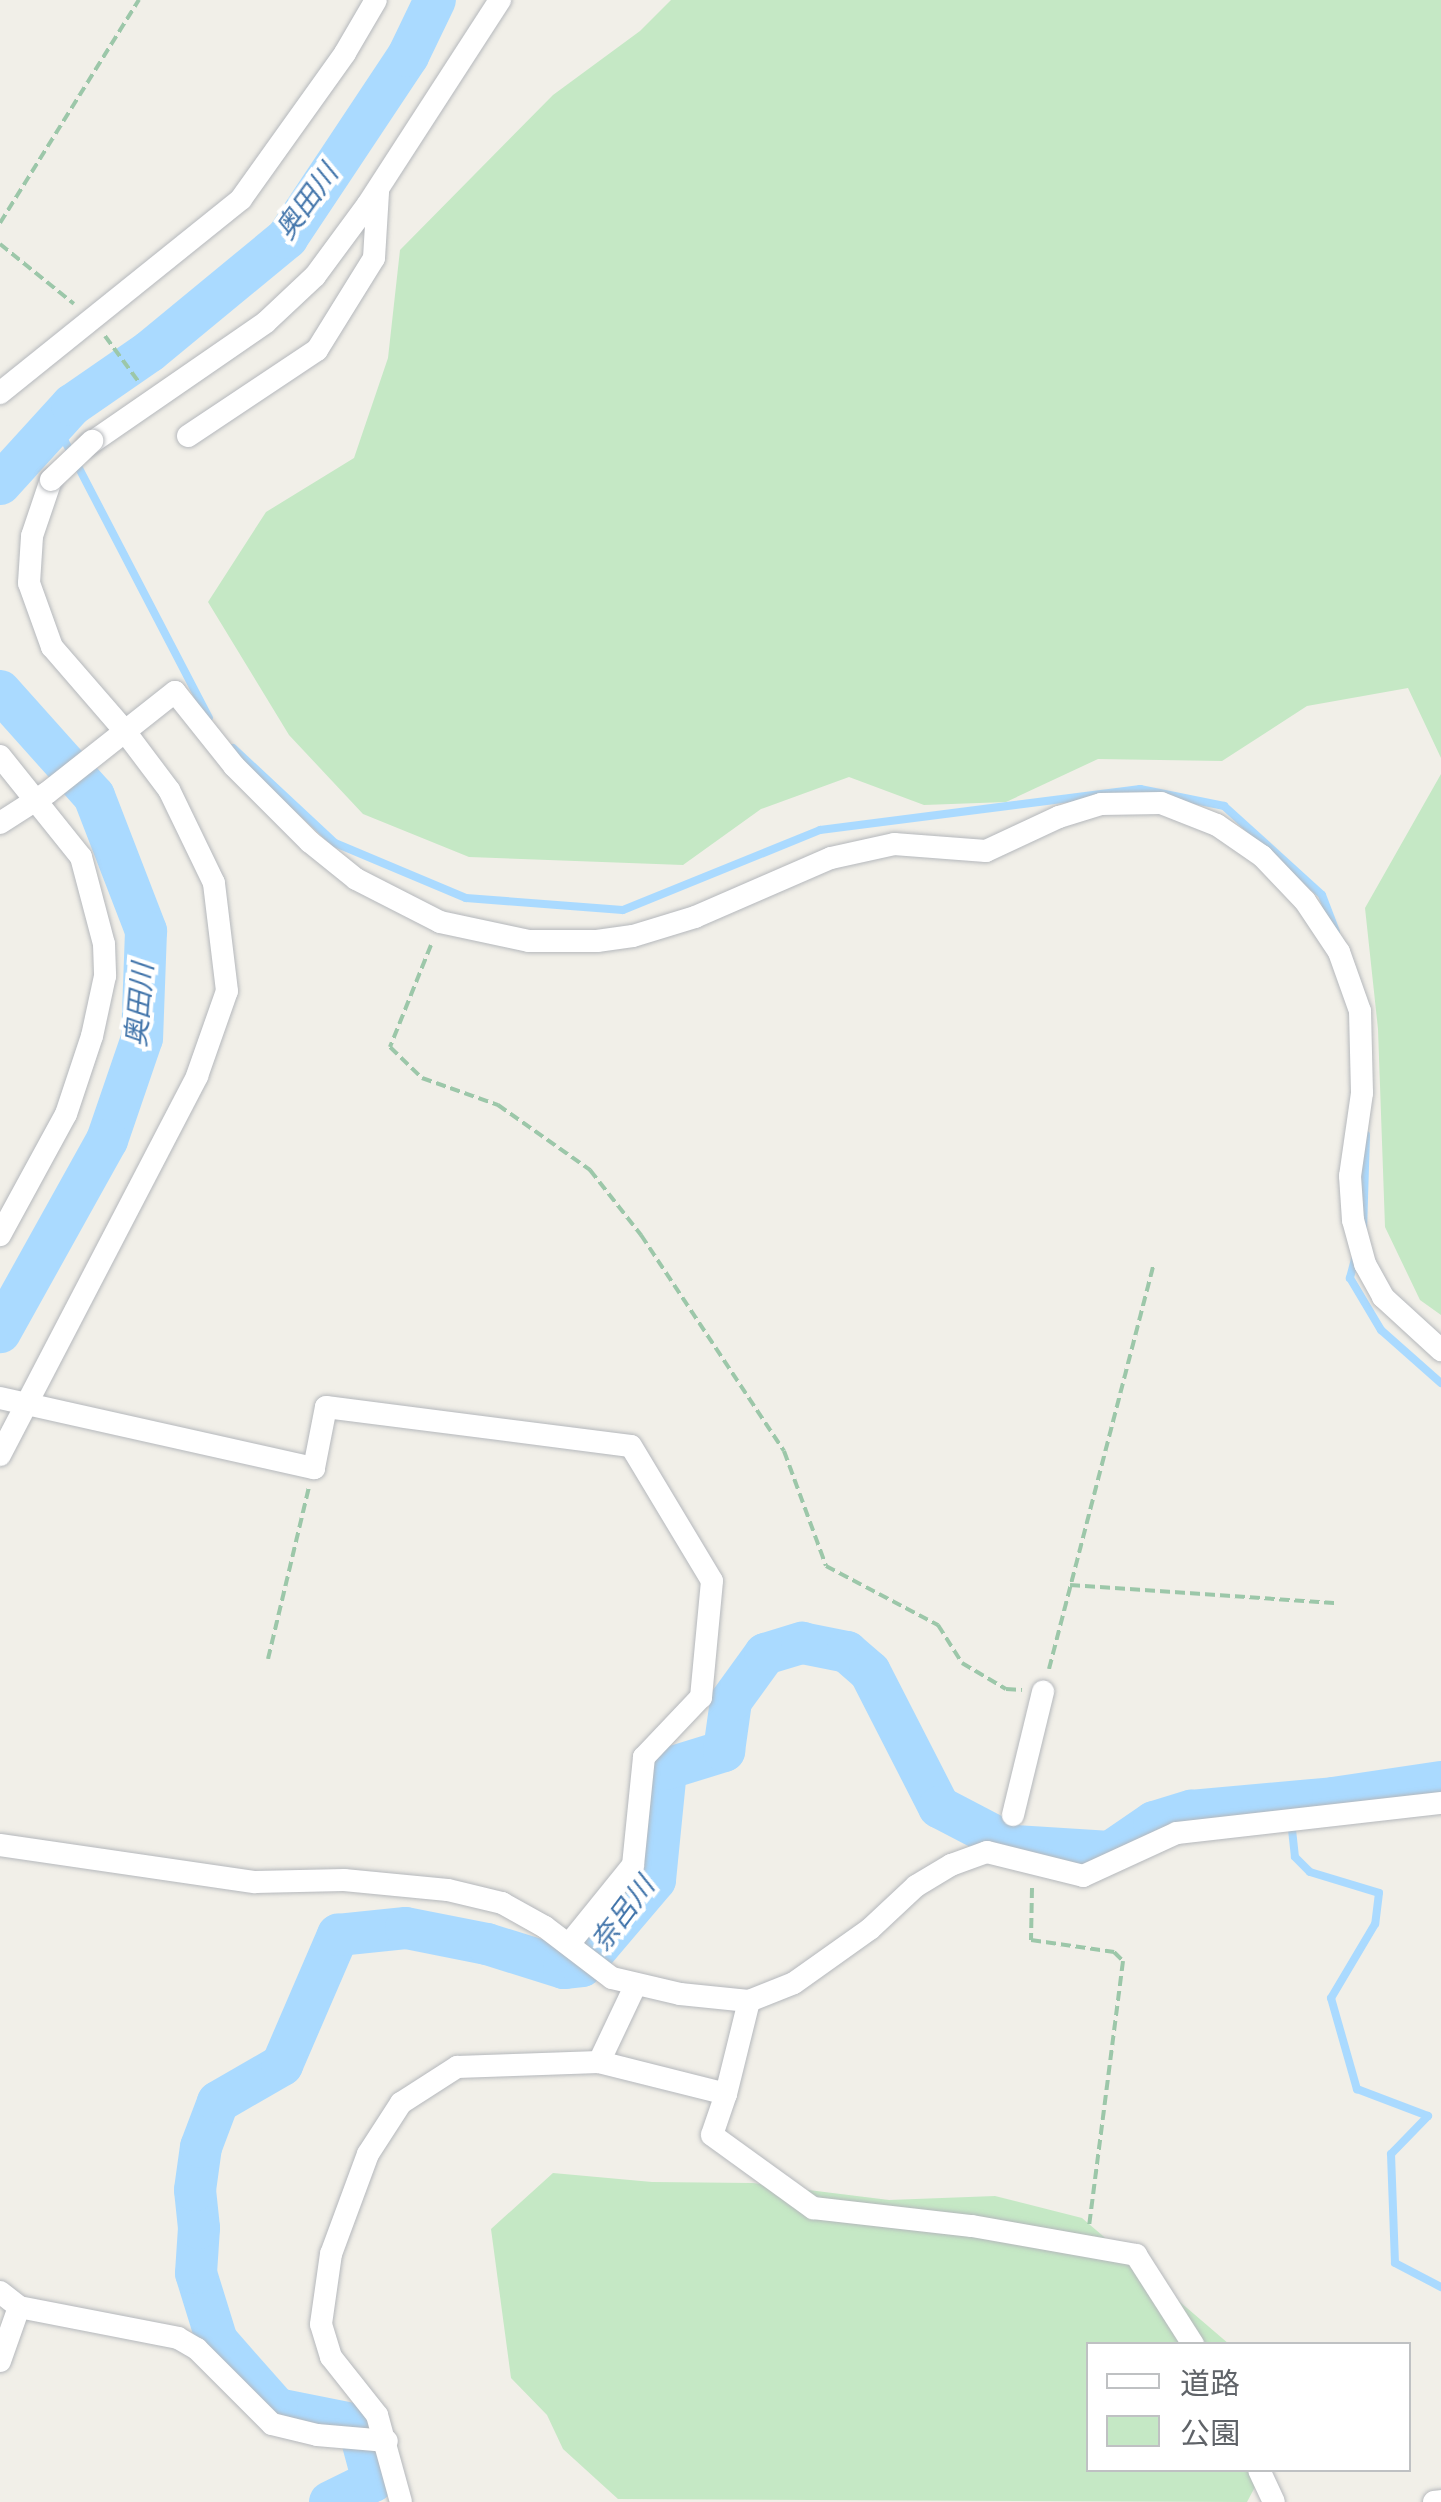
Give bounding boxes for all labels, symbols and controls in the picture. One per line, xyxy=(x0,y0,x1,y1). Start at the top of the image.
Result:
water label: 奥田川 xyxy=(269,158,345,246)
water label: 奥田川 xyxy=(120,962,160,1048)
water label: 奈呂川 xyxy=(584,1870,662,1958)
legend xyxy=(1086,2342,1411,2472)
text: 道路 xyxy=(1180,2366,1240,2401)
text: 公園 xyxy=(1180,2416,1240,2451)

